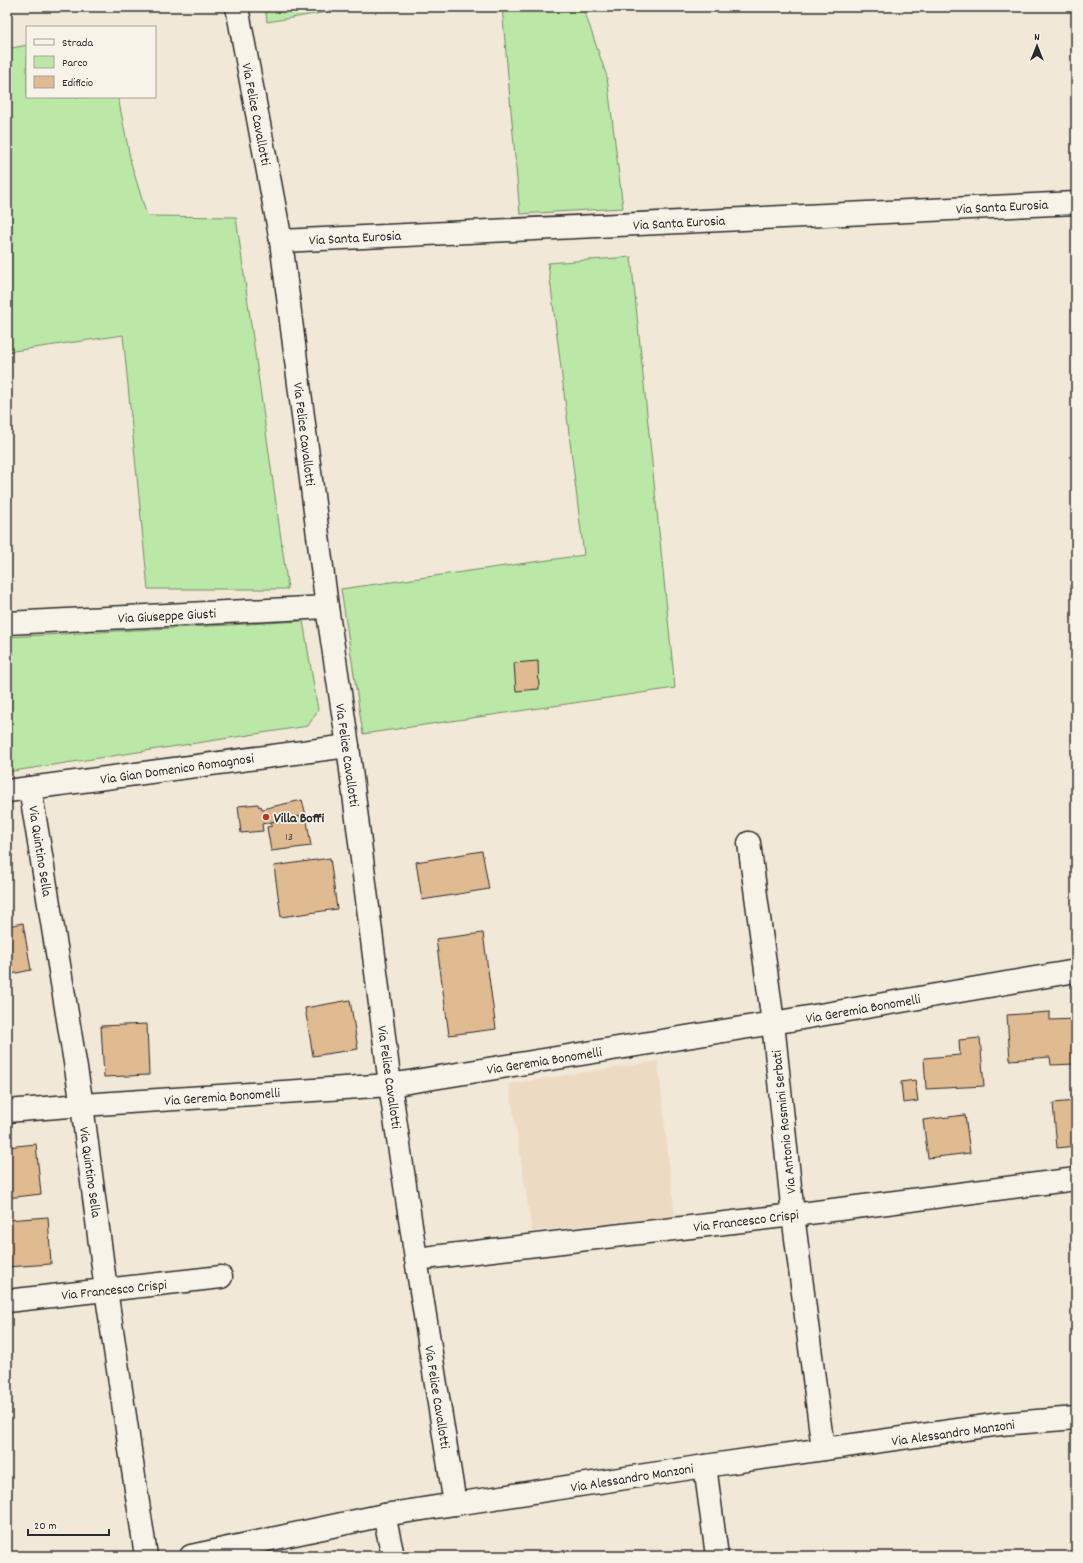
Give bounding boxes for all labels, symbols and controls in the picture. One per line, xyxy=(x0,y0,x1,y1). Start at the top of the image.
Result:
legend xyxy=(26,26,156,98)
north arrow xyxy=(1017,26,1057,66)
text: N xyxy=(1034,30,1040,46)
text: Strada xyxy=(62,35,93,52)
text: Parco xyxy=(62,55,88,72)
street label: Via Felice Cavallotti xyxy=(235,61,275,168)
text: Edificio xyxy=(62,75,93,92)
street label: Via Santa Eurosia xyxy=(956,196,1049,220)
street label: Via Santa Eurosia xyxy=(633,212,726,236)
street label: Via Santa Eurosia xyxy=(309,227,402,251)
street label: Via Felice Cavallotti xyxy=(287,381,319,488)
street label: Via Giuseppe Giusti xyxy=(117,604,217,630)
street label: Via Felice Cavallotti xyxy=(329,702,363,809)
street label: Via Gian Domenico Romagnosi xyxy=(99,749,256,791)
street label: Via Quintino Sella xyxy=(22,805,56,898)
place label: Villa Boffi xyxy=(274,809,325,829)
marker: Villa Boffi xyxy=(261,812,271,822)
house number: 13 xyxy=(285,829,293,846)
street label: Via Geremia Bonomelli xyxy=(804,990,923,1030)
street label: Via Felice Cavallotti xyxy=(371,1024,405,1131)
street label: Via Geremia Bonomelli xyxy=(485,1043,604,1081)
street label: Via Antonio Rosmini Serbati xyxy=(767,1049,802,1195)
street label: Via Geremia Bonomelli xyxy=(163,1084,281,1112)
street label: Via Quintino Sella xyxy=(73,1126,105,1219)
street label: Via Francesco Crispi xyxy=(692,1206,800,1238)
street label: Via Francesco Crispi xyxy=(61,1275,168,1306)
street label: Via Felice Cavallotti xyxy=(418,1344,454,1451)
street label: Via Alessandro Manzoni xyxy=(890,1415,1017,1453)
street label: Via Alessandro Manzoni xyxy=(569,1459,696,1499)
scale bar xyxy=(28,1511,109,1537)
text: 20 m xyxy=(34,1518,57,1535)

